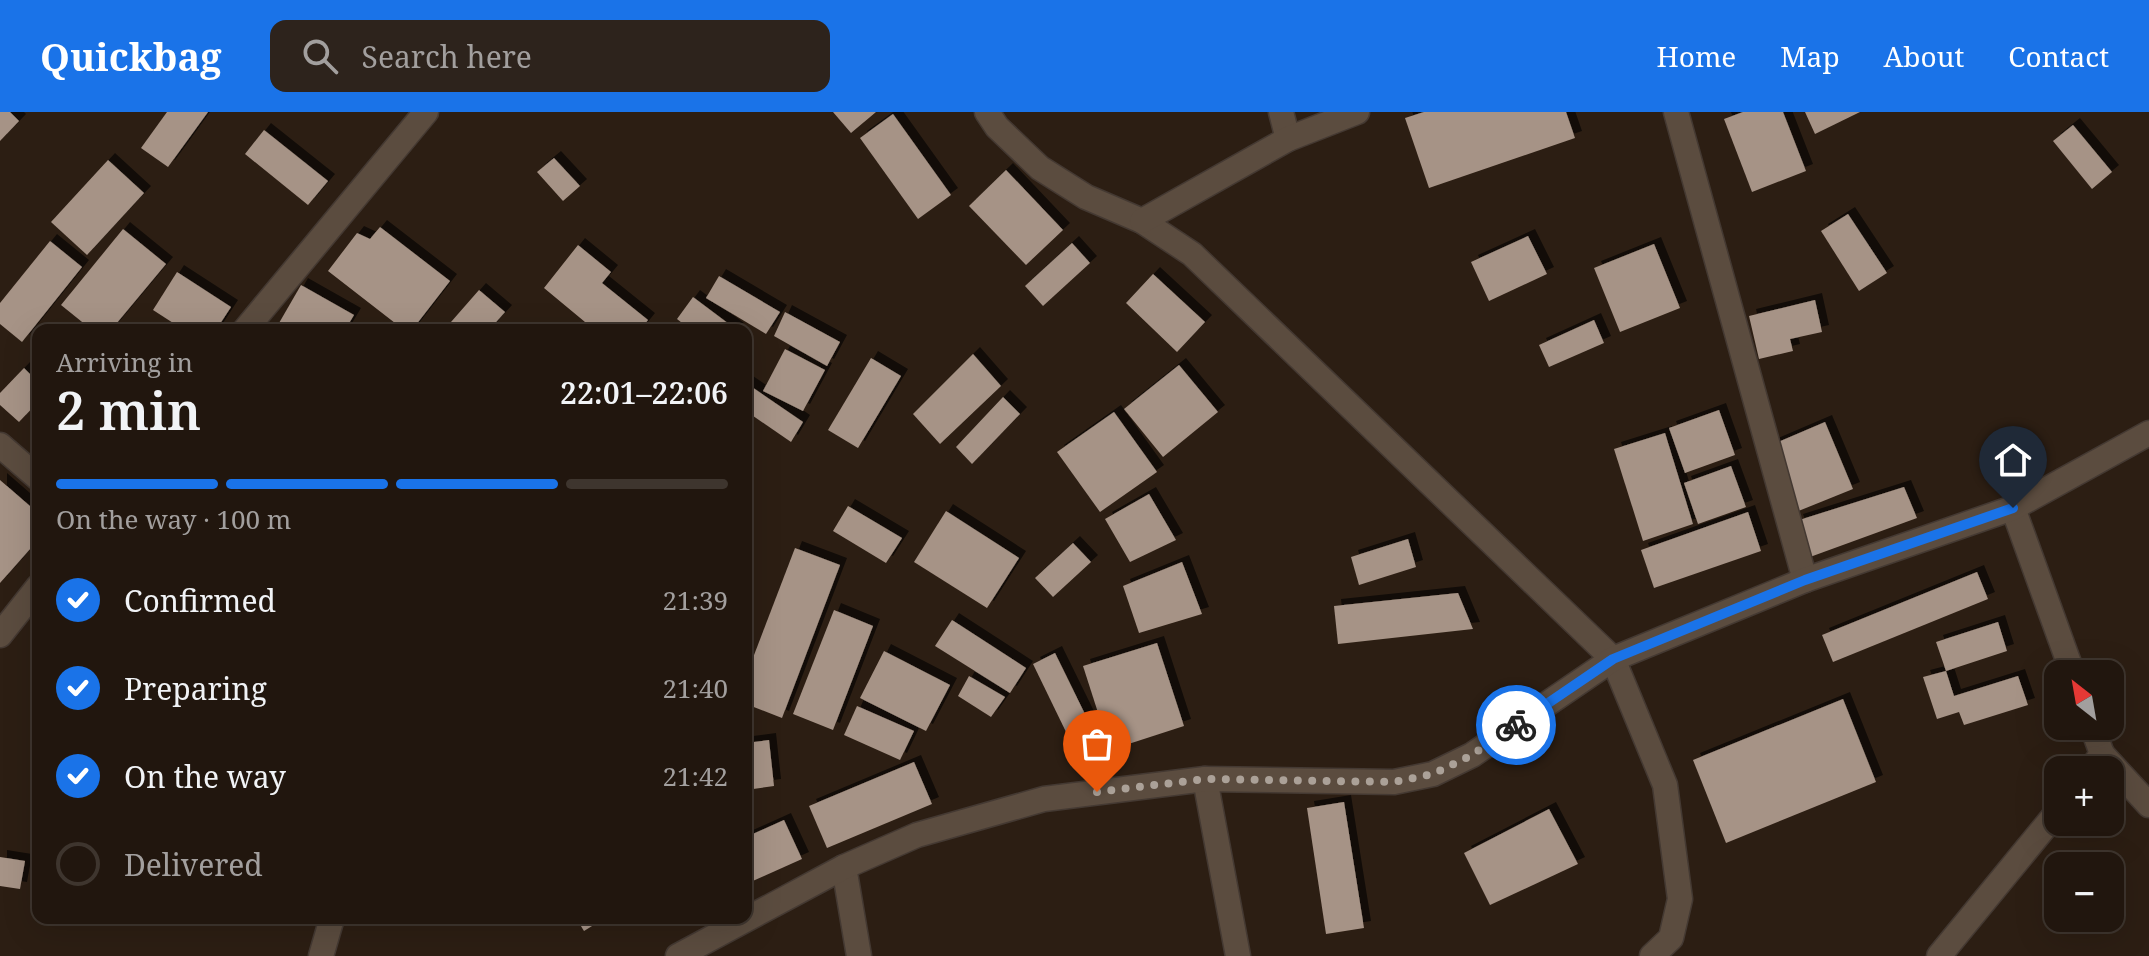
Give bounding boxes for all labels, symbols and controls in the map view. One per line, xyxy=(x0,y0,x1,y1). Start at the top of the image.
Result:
search box xyxy=(270,20,830,92)
text: Quickbag xyxy=(40,30,222,82)
icon: search xyxy=(298,34,342,78)
text: Search here xyxy=(362,36,532,77)
text: Home xyxy=(1657,37,1736,75)
text: Map xyxy=(1780,37,1840,75)
text: About xyxy=(1884,37,1964,75)
text: Contact xyxy=(2008,37,2109,75)
text: Arriving in xyxy=(56,344,193,380)
text: 22:01–22:06 xyxy=(560,372,728,413)
text: 2 min xyxy=(56,374,201,445)
pin xyxy=(1979,426,2047,508)
icon: home xyxy=(1991,438,2035,482)
text: On the way · 100 m xyxy=(56,501,291,537)
icon: check xyxy=(56,578,100,622)
text: Confirmed xyxy=(124,580,276,621)
text: 21:39 xyxy=(662,582,728,618)
north arrow xyxy=(2044,660,2124,740)
map controls xyxy=(2044,660,2124,932)
icon: check xyxy=(56,666,100,710)
text: Preparing xyxy=(124,668,267,709)
text: 21:40 xyxy=(662,670,728,706)
courier xyxy=(1476,685,1556,765)
icon: bike xyxy=(1494,703,1538,747)
pin xyxy=(1063,710,1131,792)
icon: bag xyxy=(1075,722,1119,766)
icon: check xyxy=(56,754,100,798)
text: On the way xyxy=(124,756,286,797)
button: + xyxy=(2044,756,2124,836)
text: 21:42 xyxy=(662,758,728,794)
text: Delivered xyxy=(124,844,263,885)
button: − xyxy=(2044,852,2124,932)

